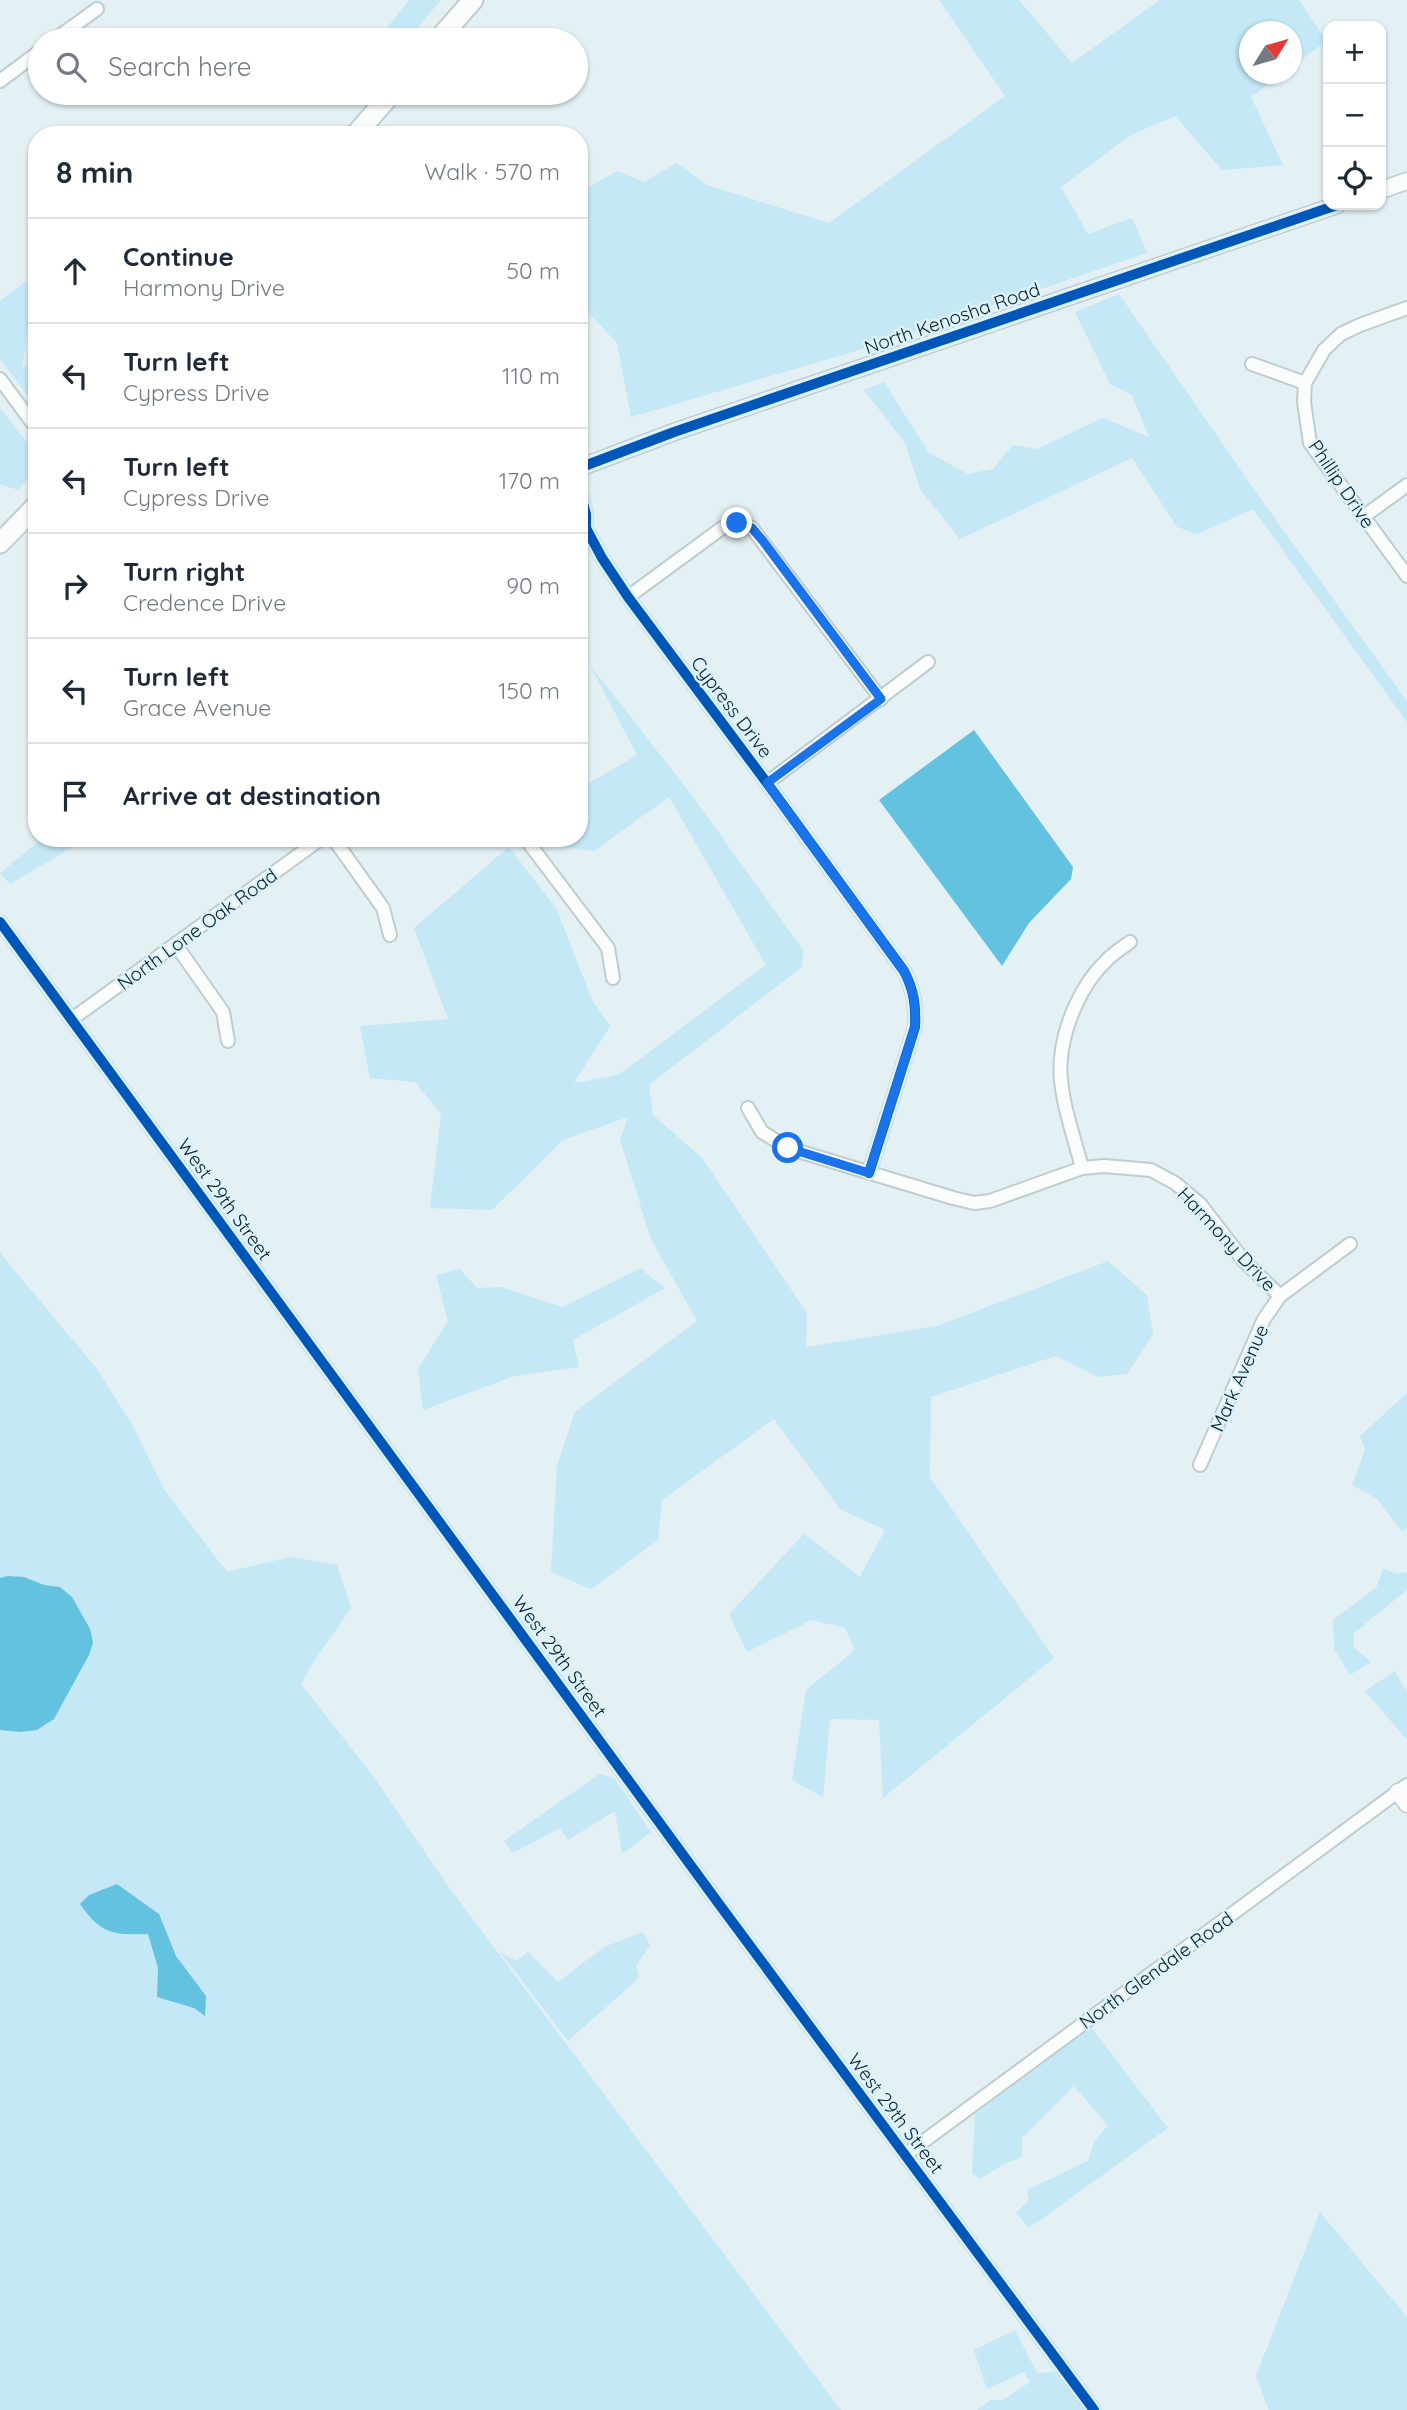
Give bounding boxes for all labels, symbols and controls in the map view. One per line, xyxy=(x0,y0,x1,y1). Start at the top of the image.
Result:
north arrow xyxy=(1239,21,1302,84)
map controls xyxy=(1323,21,1386,210)
button: + xyxy=(1323,21,1386,84)
search box xyxy=(28,28,588,105)
icon: search xyxy=(52,48,90,86)
text: Search here xyxy=(108,50,252,83)
button: − xyxy=(1323,84,1386,147)
button: locate xyxy=(1323,147,1386,210)
text: 8 min xyxy=(56,153,133,191)
text: Walk · 570 m xyxy=(424,157,560,186)
text: Continue xyxy=(123,240,234,273)
icon: ahead xyxy=(56,252,94,290)
text: 50 m xyxy=(507,256,560,285)
text: Harmony Drive xyxy=(123,273,285,302)
street label: North Kenosha Road xyxy=(861,277,1043,359)
text: Turn left xyxy=(123,345,230,378)
icon: left xyxy=(56,357,94,395)
text: 110 m xyxy=(502,361,560,390)
text: Cypress Drive xyxy=(123,378,270,407)
street label: Phillip Drive xyxy=(1304,435,1380,533)
text: Turn left xyxy=(123,450,230,483)
icon: left xyxy=(56,462,94,500)
text: 170 m xyxy=(499,466,560,495)
text: Cypress Drive xyxy=(123,483,270,512)
route end xyxy=(721,507,752,538)
text: Turn right xyxy=(123,555,245,588)
icon: right xyxy=(56,567,94,605)
text: 90 m xyxy=(506,571,560,600)
text: Credence Drive xyxy=(123,588,286,617)
street label: Cypress Drive xyxy=(686,651,778,763)
text: Turn left xyxy=(123,660,230,693)
icon: left xyxy=(56,672,94,710)
text: 150 m xyxy=(498,676,560,705)
text: Grace Avenue xyxy=(123,693,271,722)
icon: arrive xyxy=(56,777,94,815)
text: Arrive at destination xyxy=(123,779,381,812)
street label: North Lone Oak Road xyxy=(112,863,282,995)
route start xyxy=(772,1132,803,1163)
street label: West 29th Street xyxy=(173,1133,277,1265)
street label: Harmony Drive xyxy=(1173,1182,1281,1296)
street label: Mark Avenue xyxy=(1205,1321,1273,1435)
street label: West 29th Street xyxy=(508,1590,612,1722)
street label: North Glendale Road xyxy=(1074,1906,1238,2034)
street label: West 29th Street xyxy=(843,2048,949,2178)

